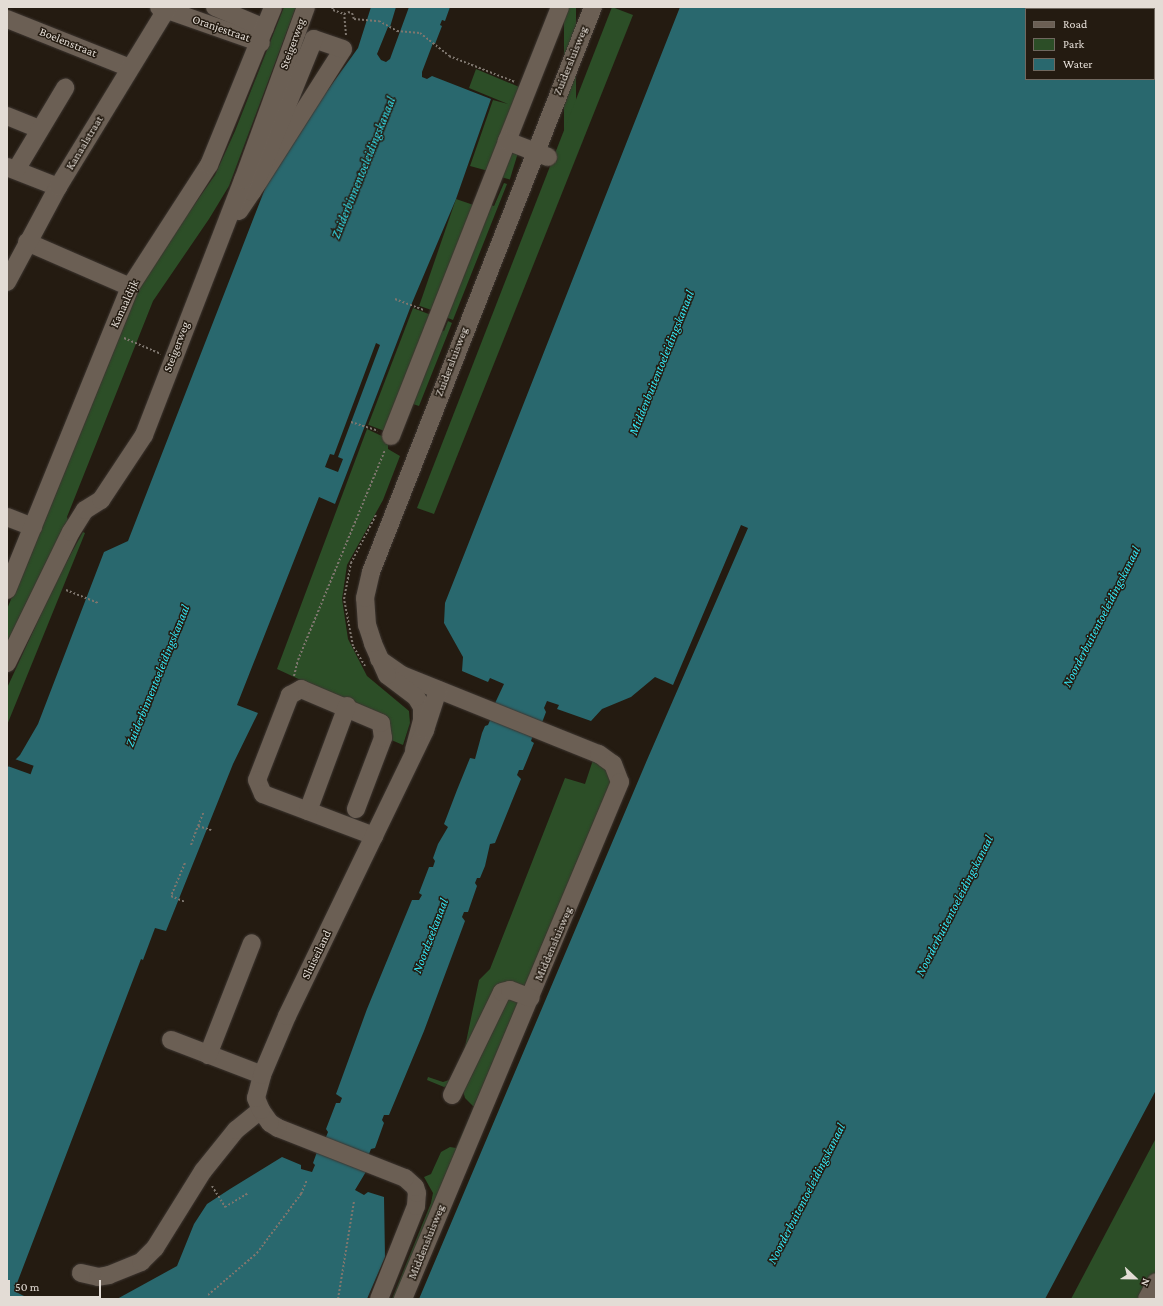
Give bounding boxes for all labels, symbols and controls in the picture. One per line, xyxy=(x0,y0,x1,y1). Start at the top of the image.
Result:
legend xyxy=(1025,8,1155,80)
street label: Oranjestraat xyxy=(190,12,252,46)
street label: Steigerweg xyxy=(277,17,309,71)
text: Road xyxy=(1063,17,1087,31)
street label: Zuidersluisweg xyxy=(551,24,591,98)
street label: Boelenstraat xyxy=(37,25,99,61)
text: Park xyxy=(1063,37,1084,51)
text: Water xyxy=(1063,57,1092,71)
water label: Zuiderbinnentoeleidingskanaal xyxy=(328,95,400,241)
street label: Kanaalstraat xyxy=(63,113,107,173)
street label: Kanaaldijk xyxy=(108,278,142,330)
water label: Middenbuitentoeleidingskanaal xyxy=(626,288,698,438)
street label: Steigerweg xyxy=(161,320,193,374)
street label: Zuidersluisweg xyxy=(432,325,472,399)
water label: Noorderbuitentoeleidingskanaal xyxy=(1060,544,1144,690)
water label: Zuiderbinnentoeleidingskanaal xyxy=(122,603,194,749)
water label: Noorderbuitentoeleidingskanaal xyxy=(913,833,997,979)
water label: Noordzeekanaal xyxy=(410,897,452,975)
street label: Middensluisweg xyxy=(532,905,576,983)
street label: Sluiseiland xyxy=(299,928,335,982)
water label: Noorderbuitentoeleidingskanaal xyxy=(765,1121,849,1267)
street label: Middensluisweg xyxy=(405,1203,449,1281)
north arrow xyxy=(1115,1258,1155,1298)
scale bar xyxy=(10,1272,103,1298)
text: N xyxy=(1139,1277,1153,1288)
text: 50 m xyxy=(15,1280,39,1294)

